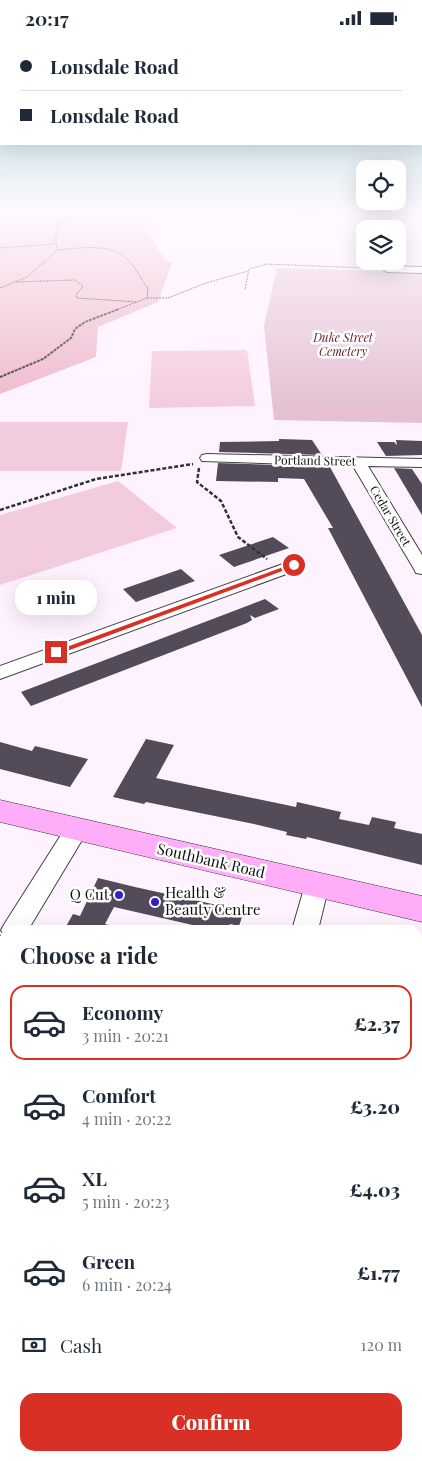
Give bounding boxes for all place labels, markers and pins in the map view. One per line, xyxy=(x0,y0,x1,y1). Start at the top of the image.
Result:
place label: Health & Beauty Centre xyxy=(165,882,260,919)
place label: Q Cut xyxy=(70,884,110,904)
marker: Q Cut xyxy=(113,889,125,901)
marker: Health & Beauty Centre xyxy=(149,896,161,908)

